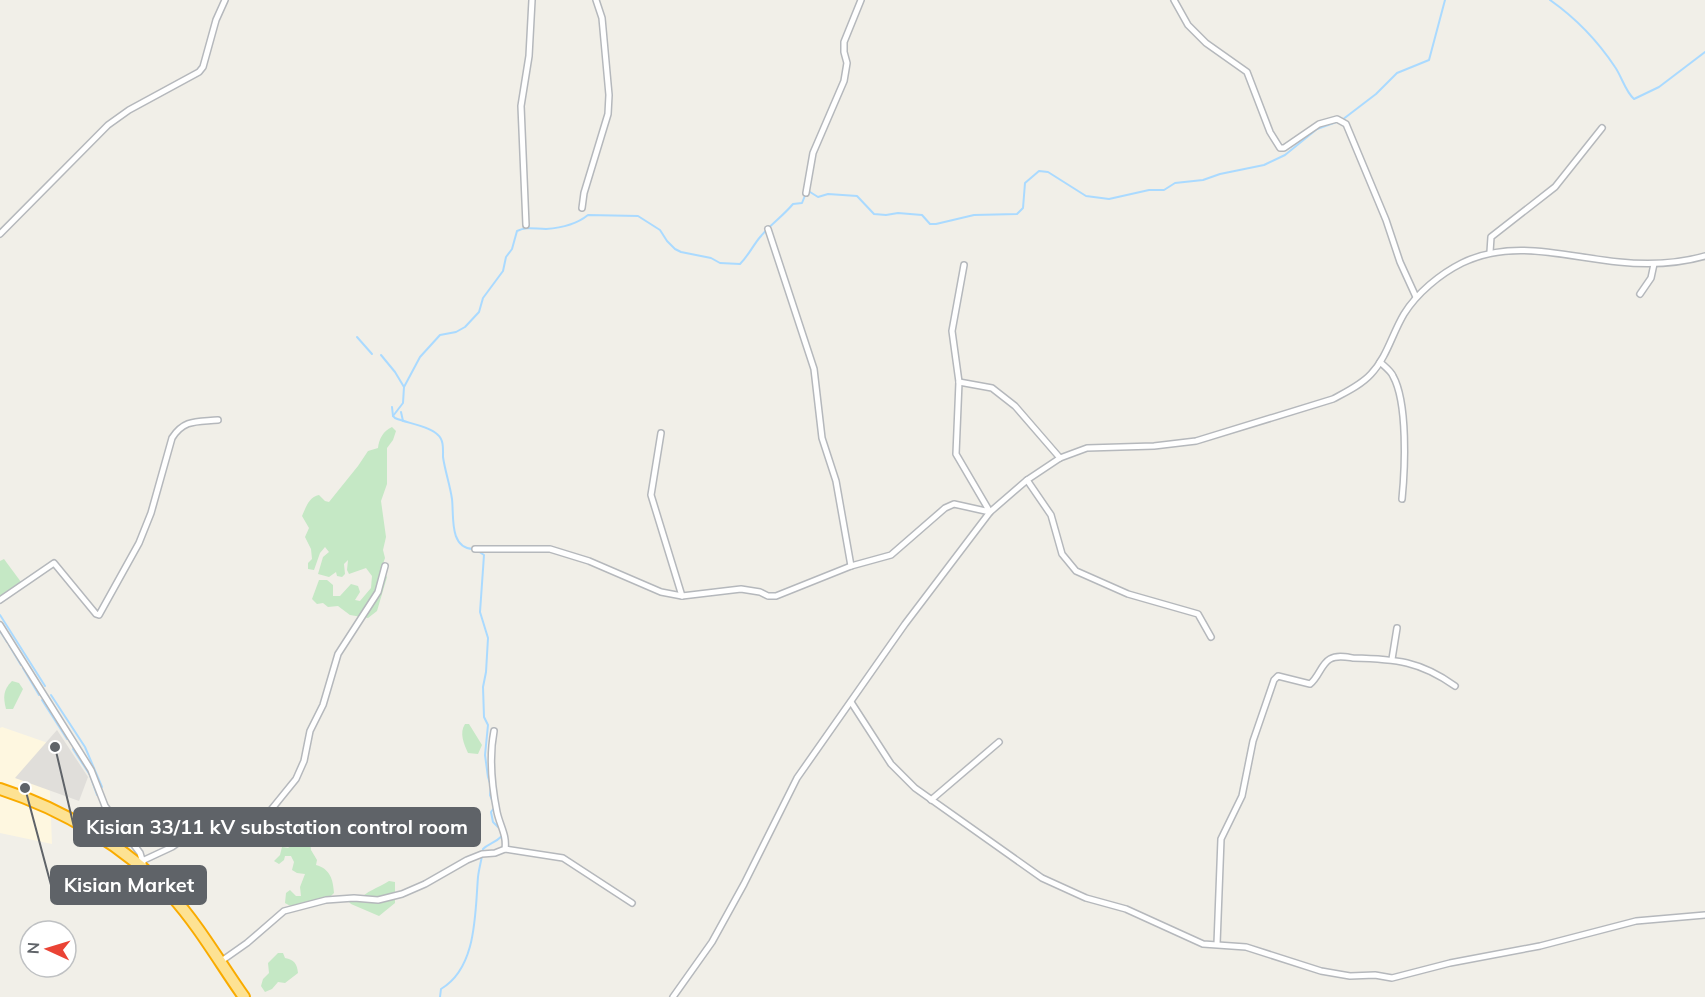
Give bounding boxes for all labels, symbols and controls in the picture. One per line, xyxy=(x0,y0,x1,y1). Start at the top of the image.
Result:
callout: Kisian 33/11 kV substation control room xyxy=(74,808,480,846)
text: Kisian 33/11 kV substation control room xyxy=(86,814,468,839)
callout: Kisian Market xyxy=(51,866,206,904)
text: Kisian Market xyxy=(64,872,195,897)
north arrow xyxy=(18,919,78,979)
text: N xyxy=(23,941,43,955)

